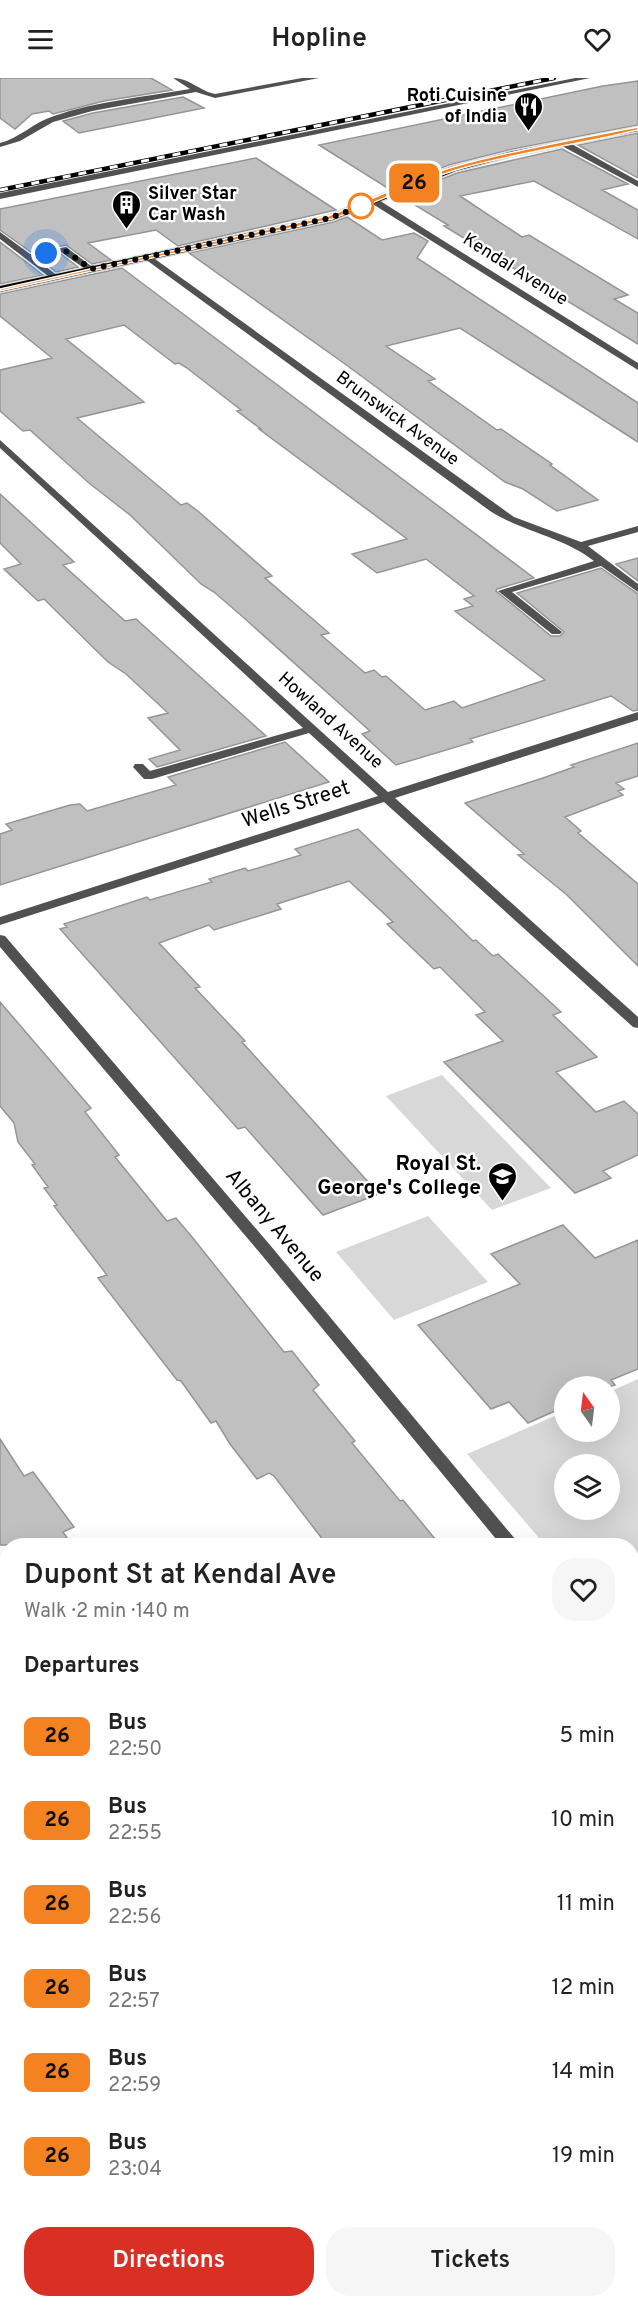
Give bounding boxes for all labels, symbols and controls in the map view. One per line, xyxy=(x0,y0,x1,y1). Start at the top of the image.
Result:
text: Hopline xyxy=(271,22,367,56)
icon: menu xyxy=(24,23,57,56)
icon: heart xyxy=(581,23,614,56)
place label: Roti Cuisine of India xyxy=(407,85,507,129)
restaurant icon: Roti Cuisine of India xyxy=(512,90,544,132)
line badge: 26 xyxy=(387,164,441,202)
text: 26 xyxy=(401,170,427,197)
place label: Silver Star Car Wash xyxy=(148,183,237,227)
building icon: Silver Star Car Wash xyxy=(111,188,143,230)
unlabelled marker xyxy=(348,193,374,219)
street label: Kendal Avenue xyxy=(458,229,572,311)
your location xyxy=(31,238,61,268)
street label: Brunswick Avenue xyxy=(331,366,463,472)
street label: Howland Avenue xyxy=(273,668,387,774)
street label: Wells Street xyxy=(239,775,353,835)
place label: Royal St. George's College xyxy=(317,1151,481,1202)
school or university icon: Royal St. George's College xyxy=(486,1160,518,1202)
street label: Albany Avenue xyxy=(219,1164,329,1288)
north arrow xyxy=(554,1376,620,1442)
map controls xyxy=(554,1376,620,1520)
button: layers xyxy=(554,1454,620,1520)
text: Dupont St at Kendal Ave xyxy=(24,1558,337,1594)
button: heart xyxy=(552,1558,615,1621)
text: Walk · 2 min · 140 m xyxy=(24,1599,190,1625)
text: Departures xyxy=(24,1653,140,1680)
text: Bus xyxy=(108,1710,147,1737)
text: 26 xyxy=(44,1723,70,1750)
text: 5 min xyxy=(560,1723,615,1750)
text: 22:50 xyxy=(108,1737,162,1763)
text: Bus xyxy=(108,1794,147,1821)
text: 26 xyxy=(44,1807,70,1834)
text: 10 min xyxy=(551,1807,615,1834)
text: 22:55 xyxy=(108,1821,162,1847)
text: Bus xyxy=(108,1878,147,1905)
text: 26 xyxy=(44,1891,70,1918)
text: 11 min xyxy=(557,1891,615,1918)
text: 22:56 xyxy=(108,1905,161,1931)
text: Bus xyxy=(108,1962,147,1989)
text: 26 xyxy=(44,1975,70,2002)
text: 12 min xyxy=(552,1975,615,2002)
text: 22:57 xyxy=(108,1989,160,2015)
text: Bus xyxy=(108,2046,147,2073)
text: 26 xyxy=(44,2059,70,2086)
text: 14 min xyxy=(552,2059,615,2086)
text: 22:59 xyxy=(108,2073,161,2099)
text: Bus xyxy=(108,2130,147,2157)
text: 26 xyxy=(44,2143,70,2170)
text: 19 min xyxy=(552,2143,615,2170)
text: 23:04 xyxy=(108,2157,162,2183)
button: Directions xyxy=(24,2227,314,2296)
button: Tickets xyxy=(326,2227,615,2296)

